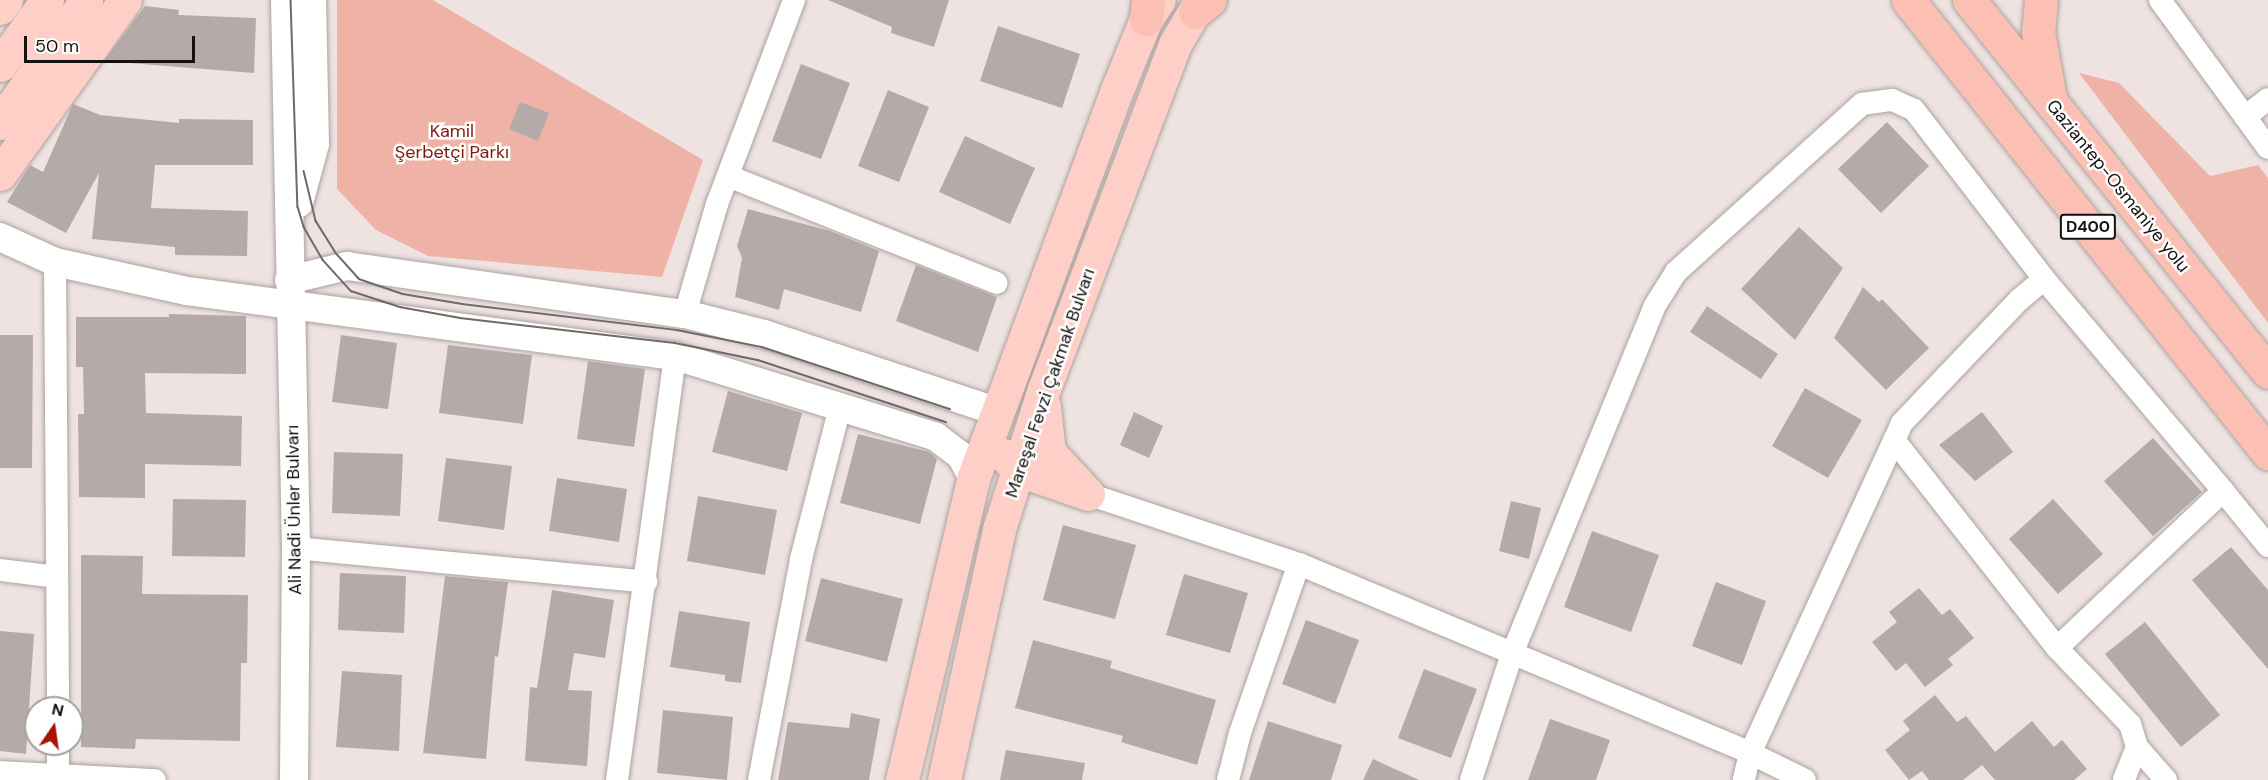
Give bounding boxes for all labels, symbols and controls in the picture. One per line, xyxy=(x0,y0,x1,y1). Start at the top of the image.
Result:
scale bar xyxy=(27,24,198,62)
text: 50 m xyxy=(35,34,79,58)
street label: Gaziantep-Osmaniye yolu xyxy=(2042,95,2194,277)
park label: Kamil Şerbetçi Parkı xyxy=(395,121,509,164)
road number: D400 xyxy=(2060,214,2116,240)
street label: Mareşal Fevzi Çakmak Bulvarı xyxy=(1001,265,1099,501)
street label: Ali Nadi Ünler Bulvarı xyxy=(282,425,306,595)
north arrow xyxy=(24,696,84,756)
text: N xyxy=(50,698,66,721)

